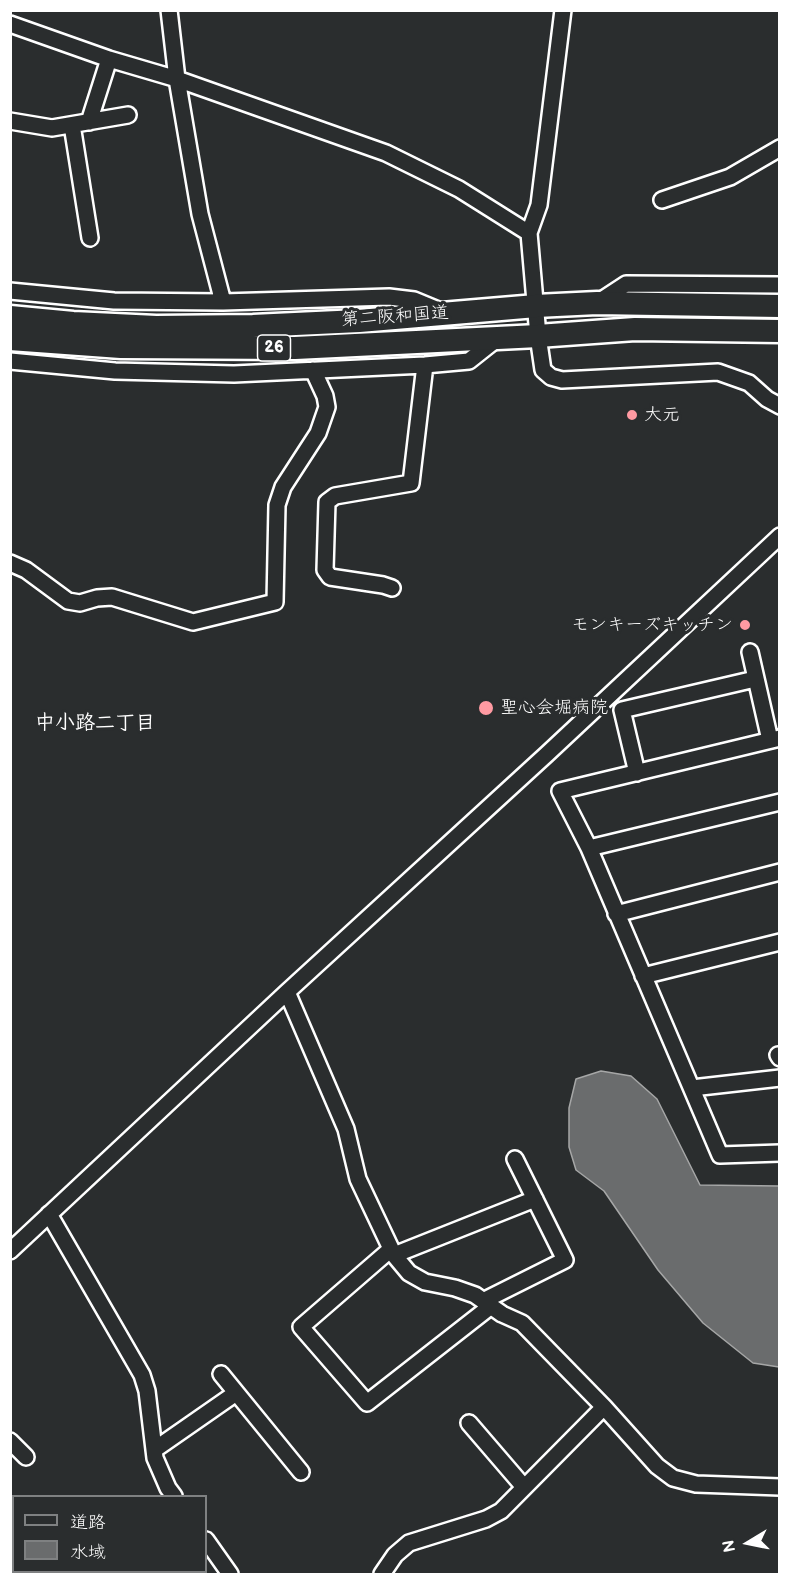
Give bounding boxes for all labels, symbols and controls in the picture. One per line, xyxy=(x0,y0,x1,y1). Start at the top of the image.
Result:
street label: 第二阪和国道 xyxy=(340,302,450,332)
road number: 26 xyxy=(258,335,290,361)
place label: 大元 xyxy=(644,404,680,426)
marker: 大元 xyxy=(625,408,639,422)
place label: モンキーズキッチン xyxy=(571,614,733,636)
marker: モンキーズキッチン xyxy=(738,618,752,632)
place label: 聖心会堀病院 xyxy=(500,697,608,719)
marker: 聖心会堀病院 xyxy=(477,699,495,717)
district label: 中小路二丁目 xyxy=(35,712,155,736)
legend xyxy=(12,1495,207,1573)
text: 道路 xyxy=(70,1512,106,1533)
north arrow xyxy=(718,1513,778,1573)
text: N xyxy=(719,1539,740,1554)
text: 水域 xyxy=(70,1542,106,1563)

